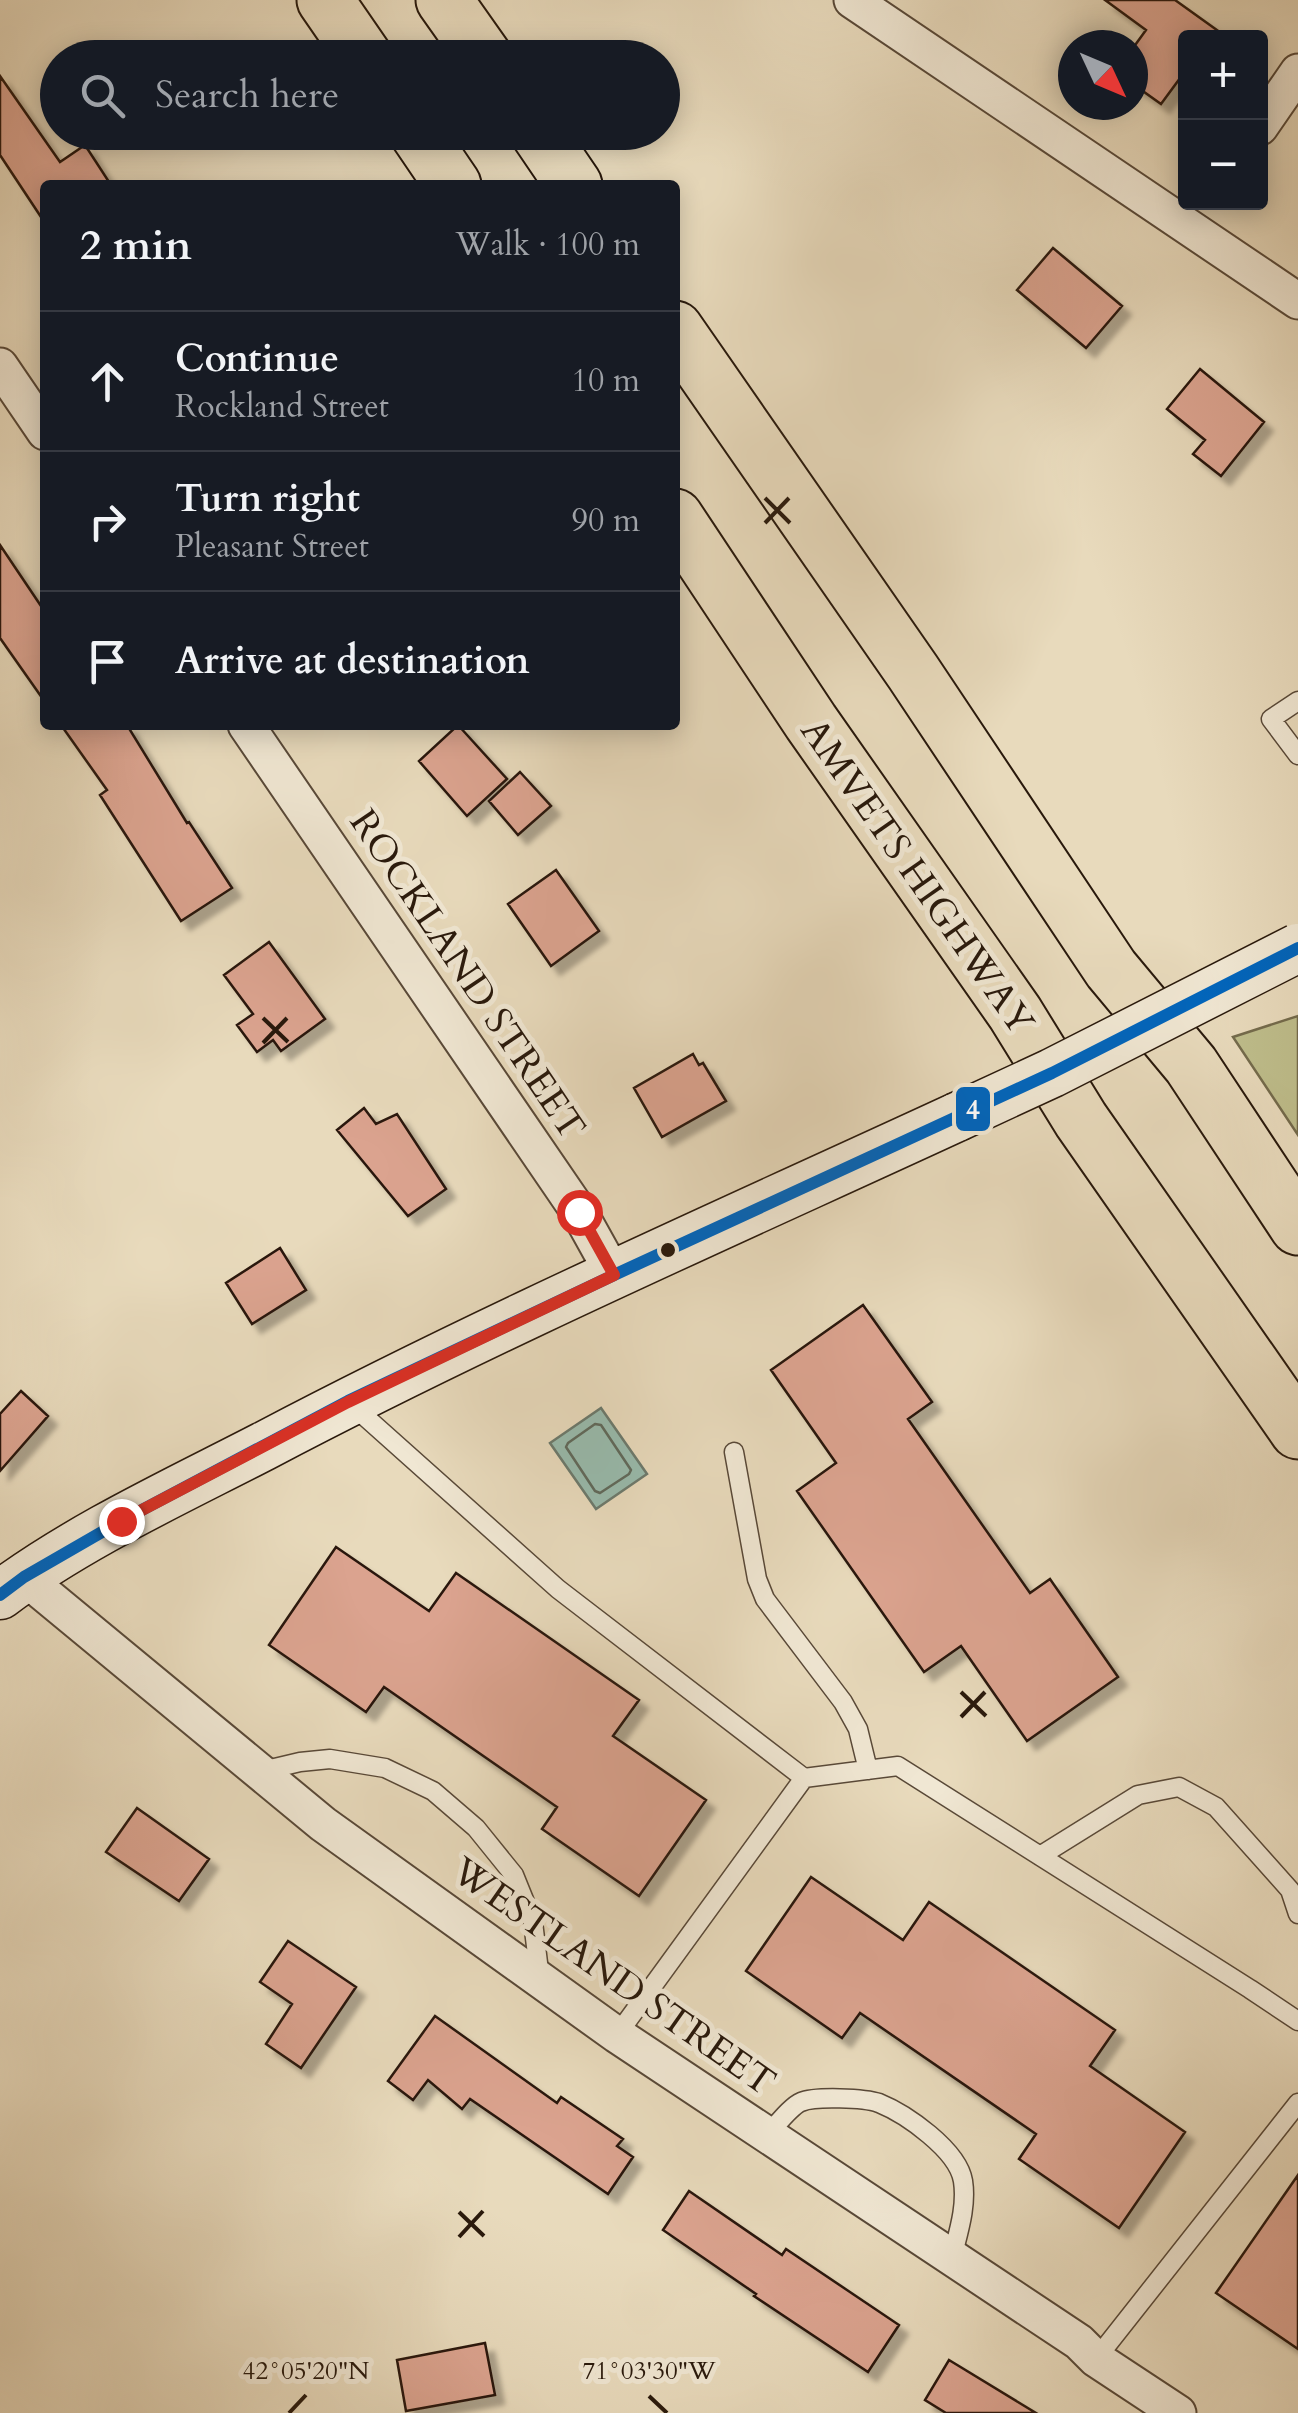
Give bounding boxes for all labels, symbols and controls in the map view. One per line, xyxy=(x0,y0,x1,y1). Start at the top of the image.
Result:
north arrow xyxy=(1058,30,1148,120)
map controls xyxy=(1178,30,1268,210)
button: + xyxy=(1178,30,1268,120)
search box xyxy=(40,40,680,150)
icon: search xyxy=(75,68,130,123)
text: Search here xyxy=(155,69,339,121)
button: − xyxy=(1178,120,1268,210)
text: 2 min xyxy=(80,217,192,274)
text: Walk · 100 m xyxy=(455,223,640,267)
text: Continue xyxy=(175,333,339,385)
icon: ahead xyxy=(80,354,135,409)
text: 10 m xyxy=(572,359,640,403)
text: Rockland Street xyxy=(175,385,389,429)
text: Turn right xyxy=(175,473,360,525)
icon: right xyxy=(80,494,135,549)
text: 90 m xyxy=(572,499,640,543)
text: Pleasant Street xyxy=(175,525,369,569)
icon: arrive xyxy=(80,634,135,689)
text: Arrive at destination xyxy=(175,635,530,687)
street label: AMVETS HIGHWAY xyxy=(788,708,1046,1046)
street label: ROCKLAND STREET xyxy=(337,799,597,1150)
line badge: 4 xyxy=(954,1085,992,1133)
text: 4 xyxy=(966,1091,980,1129)
route start xyxy=(557,1190,603,1236)
unlabelled marker xyxy=(658,1240,678,1260)
route end xyxy=(99,1499,145,1545)
street label: WESTLAND STREET xyxy=(440,1845,786,2108)
text: 42°05'20"N xyxy=(243,2354,369,2388)
text: 71°03'30"W xyxy=(582,2354,716,2388)

